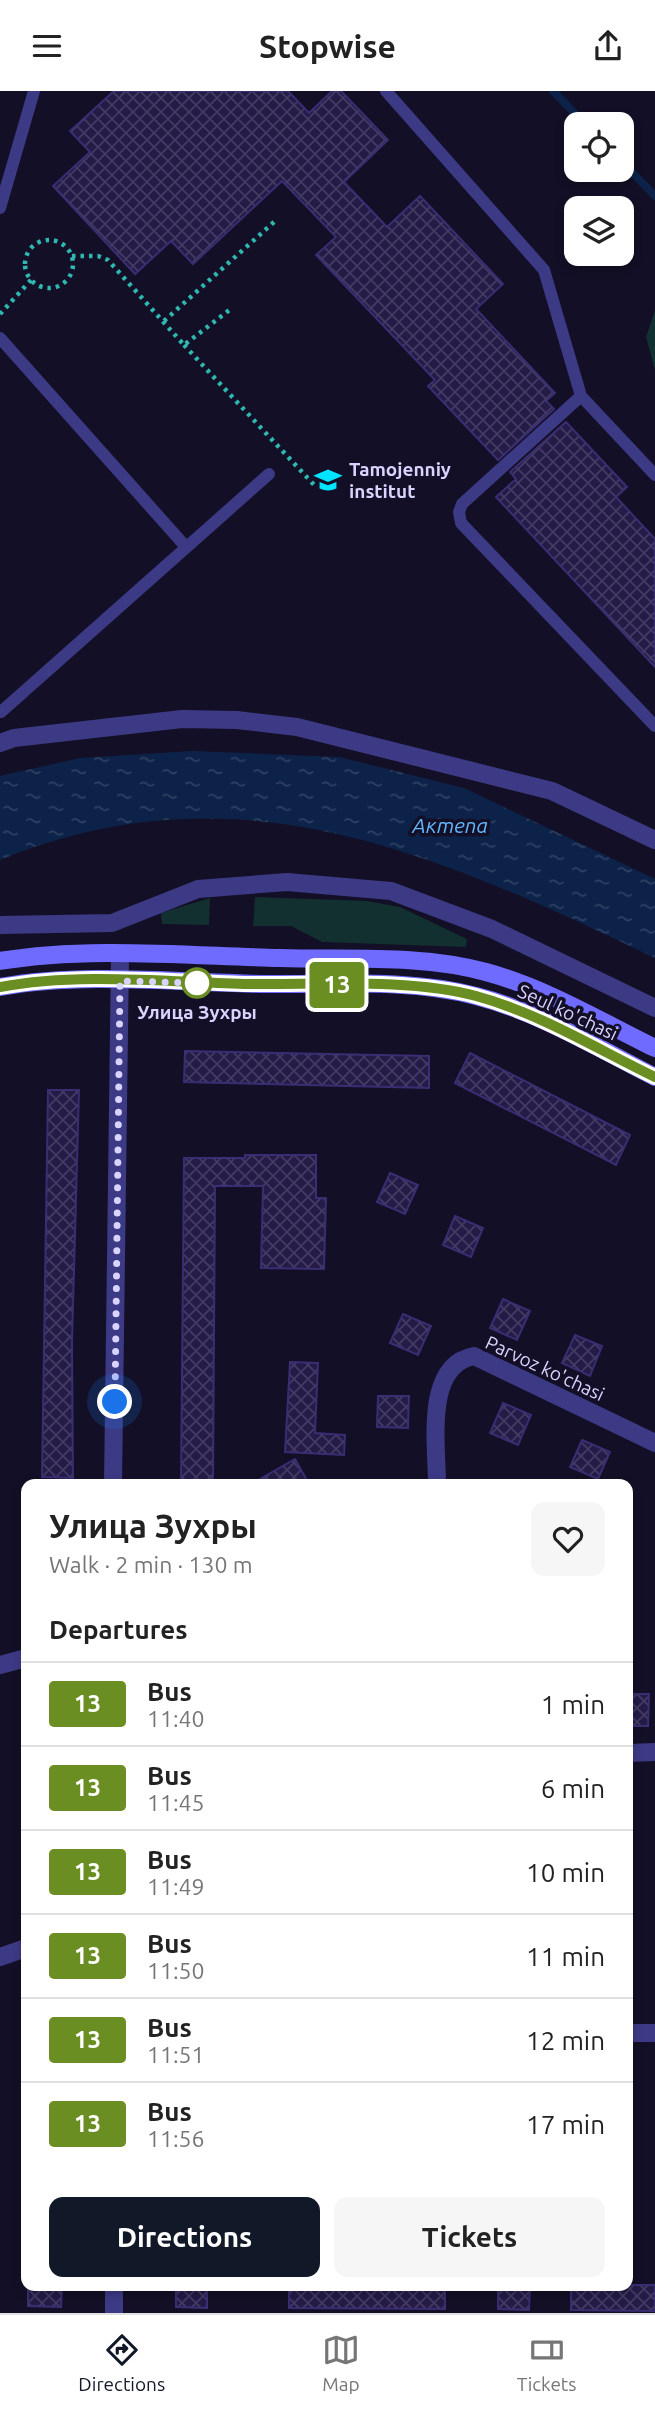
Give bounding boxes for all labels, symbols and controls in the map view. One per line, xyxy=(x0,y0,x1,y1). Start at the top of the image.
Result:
icon: menu xyxy=(28,27,66,65)
icon: share xyxy=(589,27,627,65)
text: Stopwise xyxy=(259,28,396,64)
map controls xyxy=(564,112,634,266)
button: locate xyxy=(564,112,634,182)
button: layers xyxy=(564,196,634,266)
place label: Tamojenniy institut xyxy=(349,458,451,502)
school or university icon: Tamojenniy institut xyxy=(313,465,343,495)
water label: Актепа xyxy=(411,813,488,837)
line badge: 13 xyxy=(306,962,368,1008)
marker: Улица Зухры xyxy=(182,968,212,998)
text: 13 xyxy=(323,971,351,998)
street label: Seul ko'chasi xyxy=(515,979,621,1045)
place label: Улица Зухры xyxy=(137,1001,257,1023)
street label: Parvoz ko'chasi xyxy=(482,1331,608,1405)
your location xyxy=(97,1384,132,1419)
button: heart xyxy=(531,1502,605,1576)
text: Улица Зухры xyxy=(49,1507,257,1544)
text: Walk · 2 min · 130 m xyxy=(49,1552,253,1577)
text: Departures xyxy=(49,1615,187,1644)
text: Bus xyxy=(147,1677,192,1706)
text: 13 xyxy=(74,1690,101,1717)
text: 1 min xyxy=(541,1690,605,1719)
text: 11:40 xyxy=(147,1706,205,1731)
text: Bus xyxy=(147,1761,192,1790)
text: 13 xyxy=(74,1774,101,1801)
text: 6 min xyxy=(541,1774,605,1803)
text: 11:45 xyxy=(147,1790,205,1815)
text: Bus xyxy=(147,1845,192,1874)
text: 13 xyxy=(74,1858,101,1885)
text: 10 min xyxy=(526,1858,605,1887)
text: 11:49 xyxy=(147,1874,205,1899)
text: Bus xyxy=(147,1929,192,1958)
text: 13 xyxy=(74,1942,101,1969)
text: 11 min xyxy=(526,1942,605,1971)
text: 11:50 xyxy=(147,1958,205,1983)
text: Bus xyxy=(147,2013,192,2042)
text: 13 xyxy=(74,2026,101,2053)
text: 12 min xyxy=(526,2026,605,2055)
text: 11:51 xyxy=(147,2042,205,2067)
text: Bus xyxy=(147,2097,192,2126)
text: 13 xyxy=(74,2110,101,2137)
text: 17 min xyxy=(526,2110,605,2139)
text: 11:56 xyxy=(147,2126,205,2151)
button: Directions xyxy=(49,2197,320,2277)
button: Tickets xyxy=(334,2197,605,2277)
tab: Directions xyxy=(78,2331,165,2395)
tab: Map xyxy=(322,2331,360,2395)
tab: Tickets xyxy=(517,2331,577,2395)

